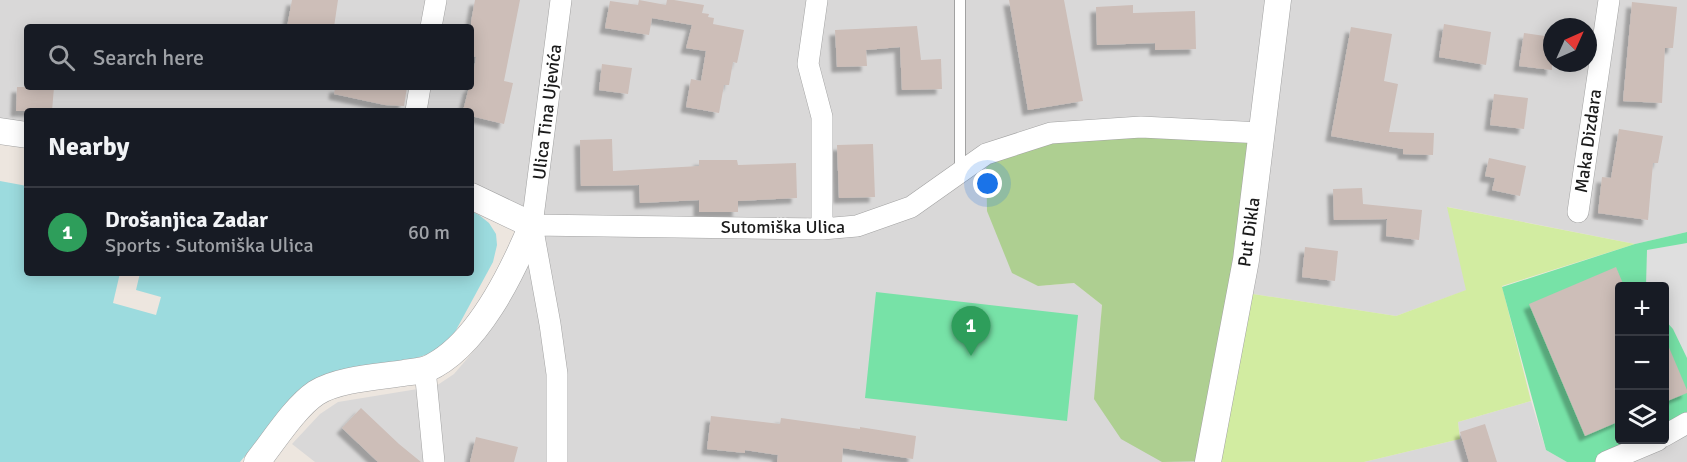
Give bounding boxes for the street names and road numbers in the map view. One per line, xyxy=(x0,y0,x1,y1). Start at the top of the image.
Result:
street label: Ulica Tina Ujevića xyxy=(528,43,566,181)
street label: Maka Dizdara xyxy=(1570,88,1606,194)
street label: Put Dikla xyxy=(1233,196,1265,268)
street label: Sutomiška Ulica xyxy=(721,216,845,238)

